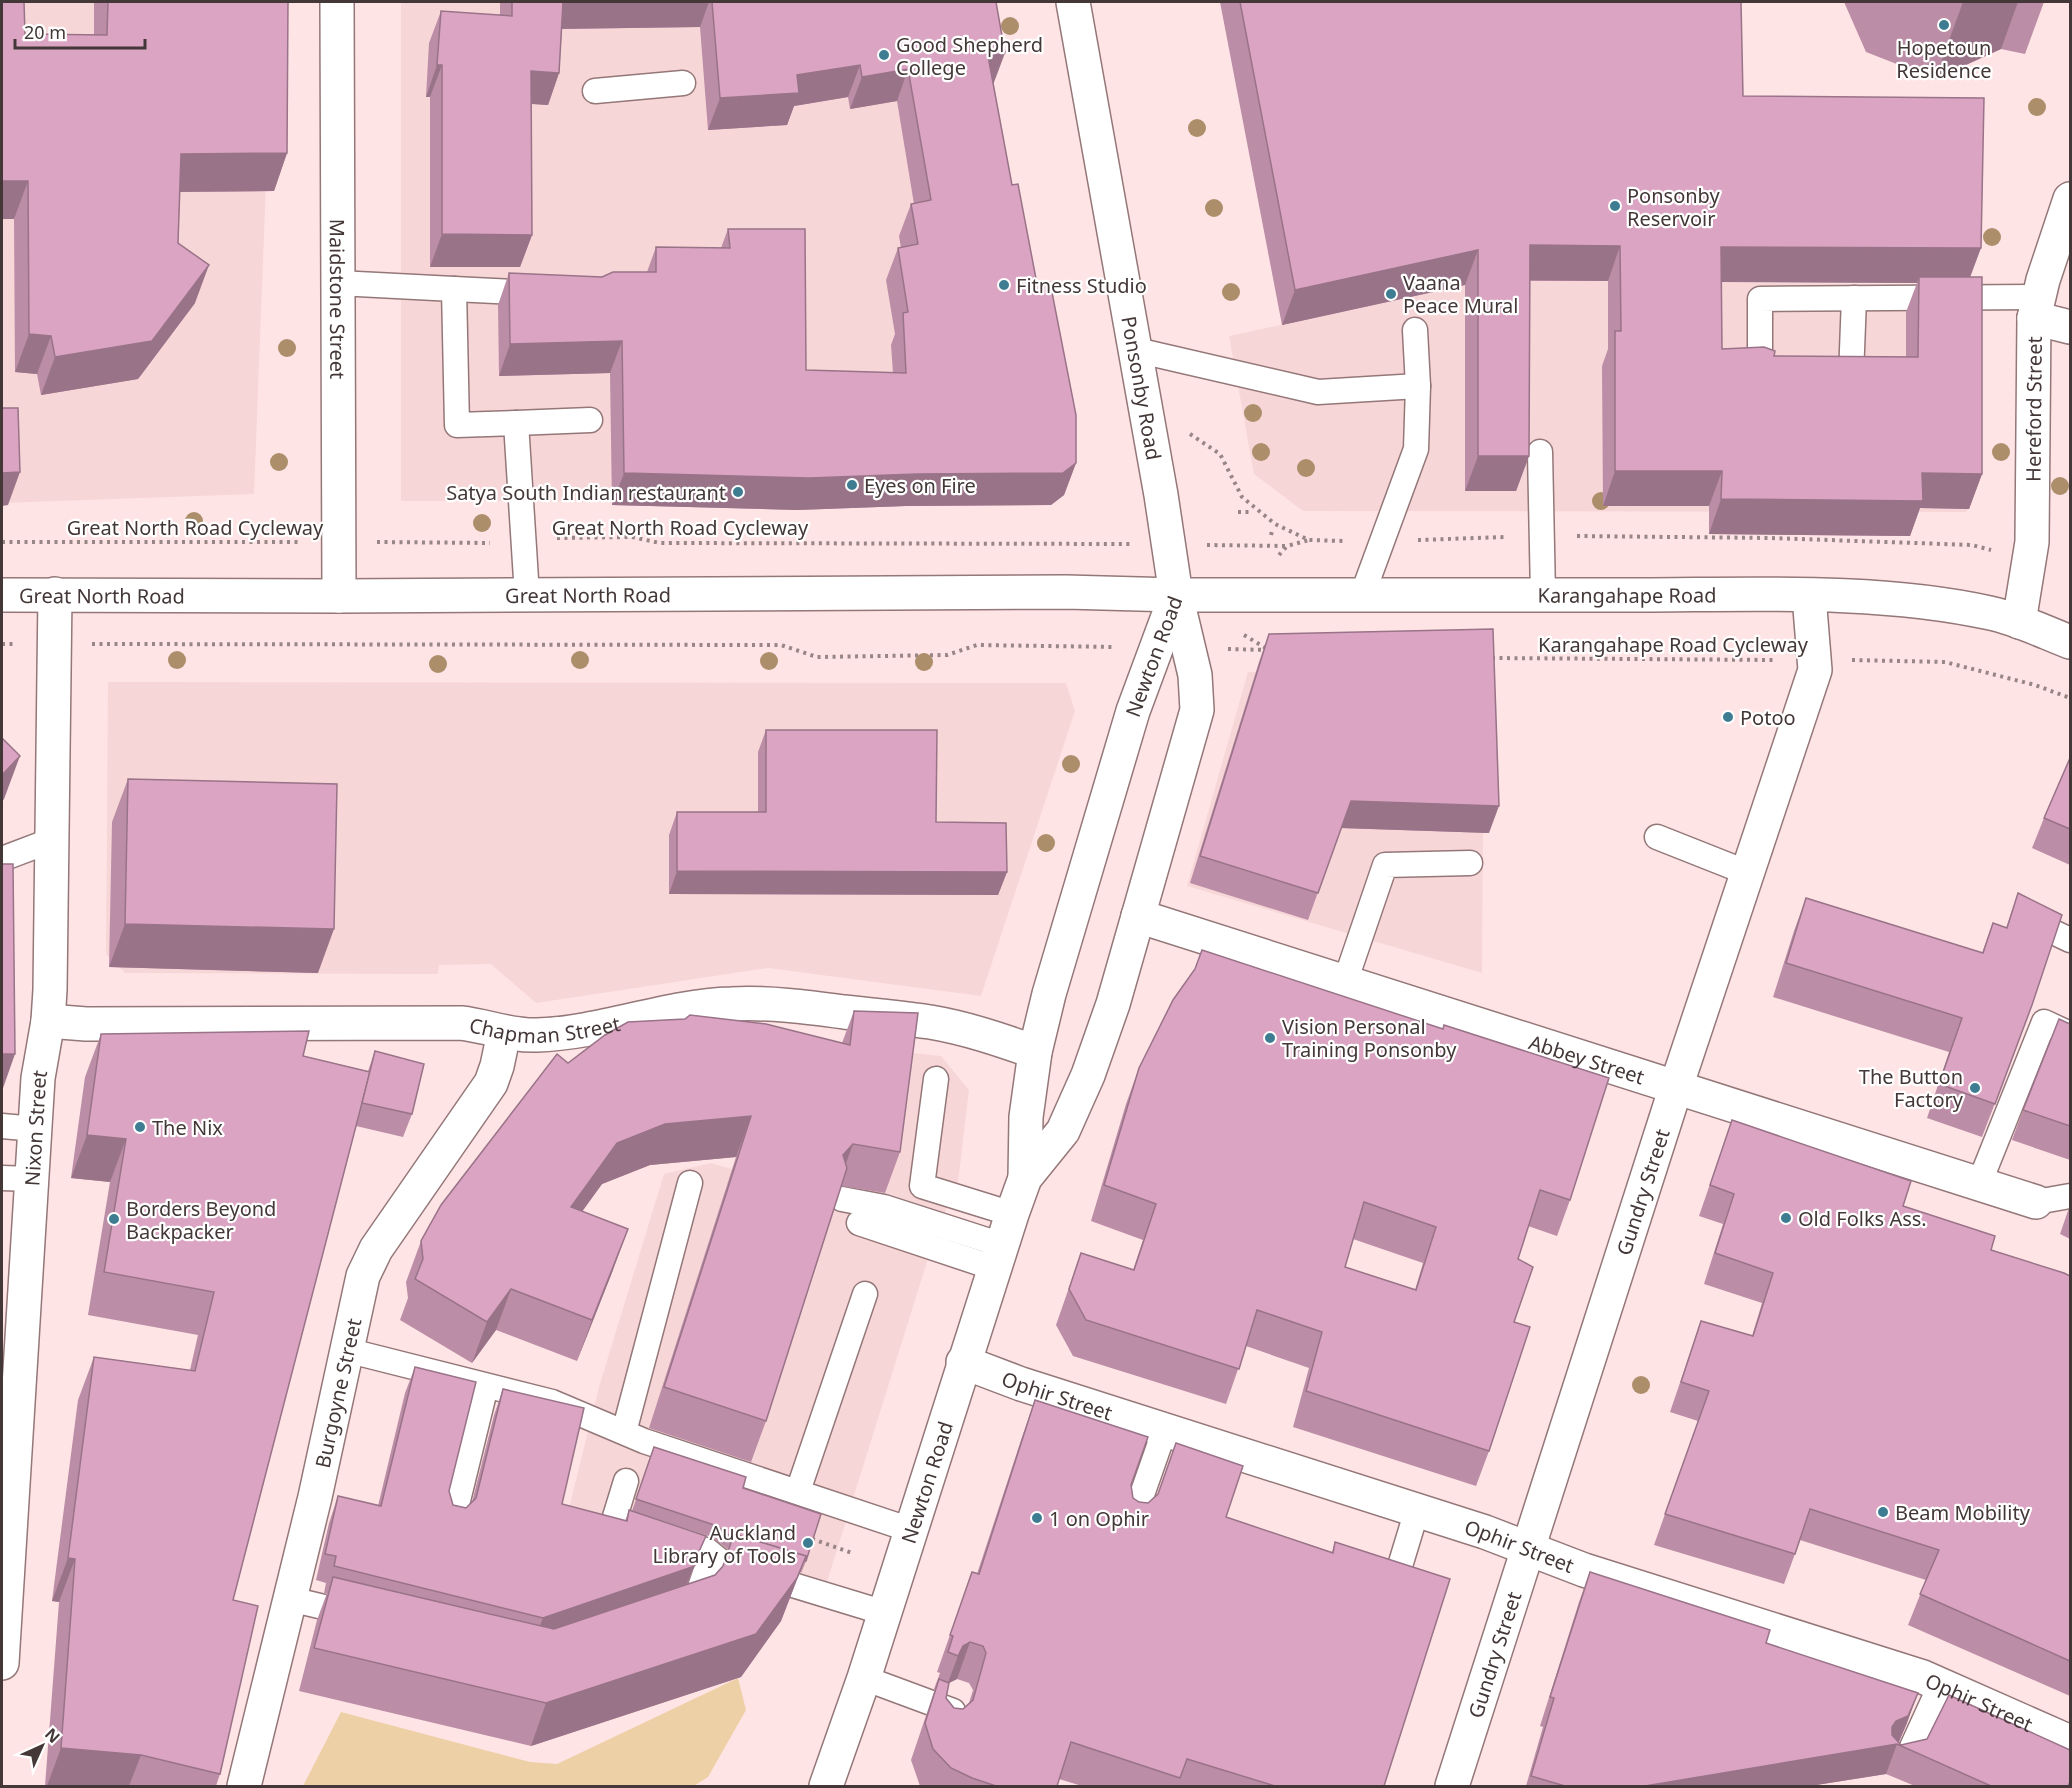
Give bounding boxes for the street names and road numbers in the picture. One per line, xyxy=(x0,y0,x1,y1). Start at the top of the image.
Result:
street label: Maidstone Street xyxy=(324,219,352,379)
street label: Ponsonby Road xyxy=(1116,314,1168,462)
street label: Hereford Street xyxy=(2019,336,2047,482)
street label: Great North Road Cycleway xyxy=(67,514,324,541)
street label: Great North Road Cycleway xyxy=(552,514,809,541)
street label: Great North Road xyxy=(505,581,671,609)
street label: Karangahape Road xyxy=(1538,581,1717,609)
street label: Great North Road xyxy=(19,582,185,609)
street label: Newton Road xyxy=(1119,592,1188,720)
street label: Karangahape Road Cycleway xyxy=(1538,631,1809,658)
street label: Chapman Street xyxy=(467,1009,623,1049)
street label: Abbey Street xyxy=(1526,1028,1648,1090)
street label: Nixon Street xyxy=(18,1068,53,1187)
street label: Gundry Street xyxy=(1610,1125,1675,1258)
street label: Burgoyne Street xyxy=(308,1316,367,1470)
street label: Ophir Street xyxy=(998,1364,1116,1426)
street label: Newton Road xyxy=(894,1418,959,1547)
street label: Ophir Street xyxy=(1461,1513,1578,1578)
street label: Gundry Street xyxy=(1461,1588,1527,1721)
street label: Ophir Street xyxy=(1921,1666,2037,1737)

